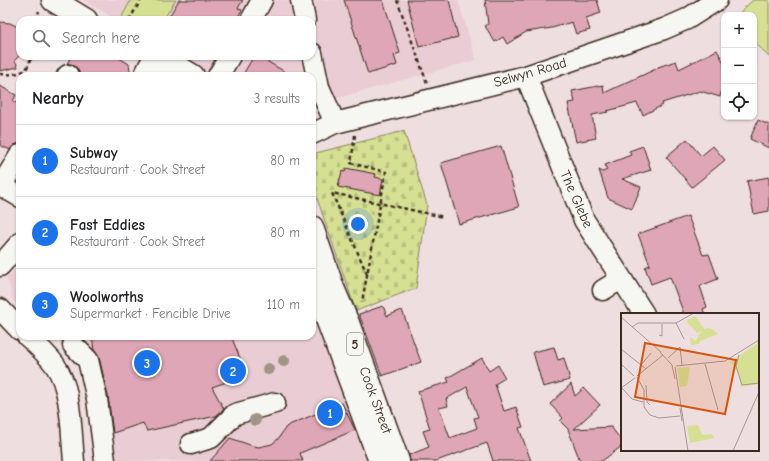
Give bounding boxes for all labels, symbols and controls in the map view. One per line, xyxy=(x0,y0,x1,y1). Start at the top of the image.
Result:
map controls xyxy=(721,12,757,120)
button: + xyxy=(721,12,757,48)
search box xyxy=(16,16,316,60)
icon: search xyxy=(30,27,52,49)
text: Search here xyxy=(62,29,140,47)
button: − xyxy=(721,48,757,84)
street label: Selwyn Road xyxy=(492,54,569,91)
button: locate xyxy=(721,84,757,120)
text: Nearby xyxy=(32,89,83,108)
text: 3 results xyxy=(254,91,300,106)
text: Subway xyxy=(70,144,118,162)
text: 1 xyxy=(42,153,48,168)
text: 80 m xyxy=(270,153,300,168)
text: Restaurant · Cook Street xyxy=(70,162,205,177)
street label: The Glebe xyxy=(556,168,597,231)
your location xyxy=(348,214,368,234)
text: Fast Eddies xyxy=(70,216,145,234)
text: 2 xyxy=(42,225,48,240)
text: 80 m xyxy=(270,225,300,240)
text: Restaurant · Cook Street xyxy=(70,234,205,249)
text: Woolworths xyxy=(70,288,143,306)
text: 3 xyxy=(42,297,48,312)
text: 110 m xyxy=(267,297,300,312)
text: Supermarket · Fencible Drive xyxy=(70,306,231,321)
inset map xyxy=(621,313,759,451)
road number: 5 xyxy=(347,333,363,355)
pin: 3 xyxy=(134,348,160,378)
pin: 2 xyxy=(220,356,246,386)
street label: Cook Street xyxy=(356,364,396,437)
pin: 1 xyxy=(317,398,343,428)

